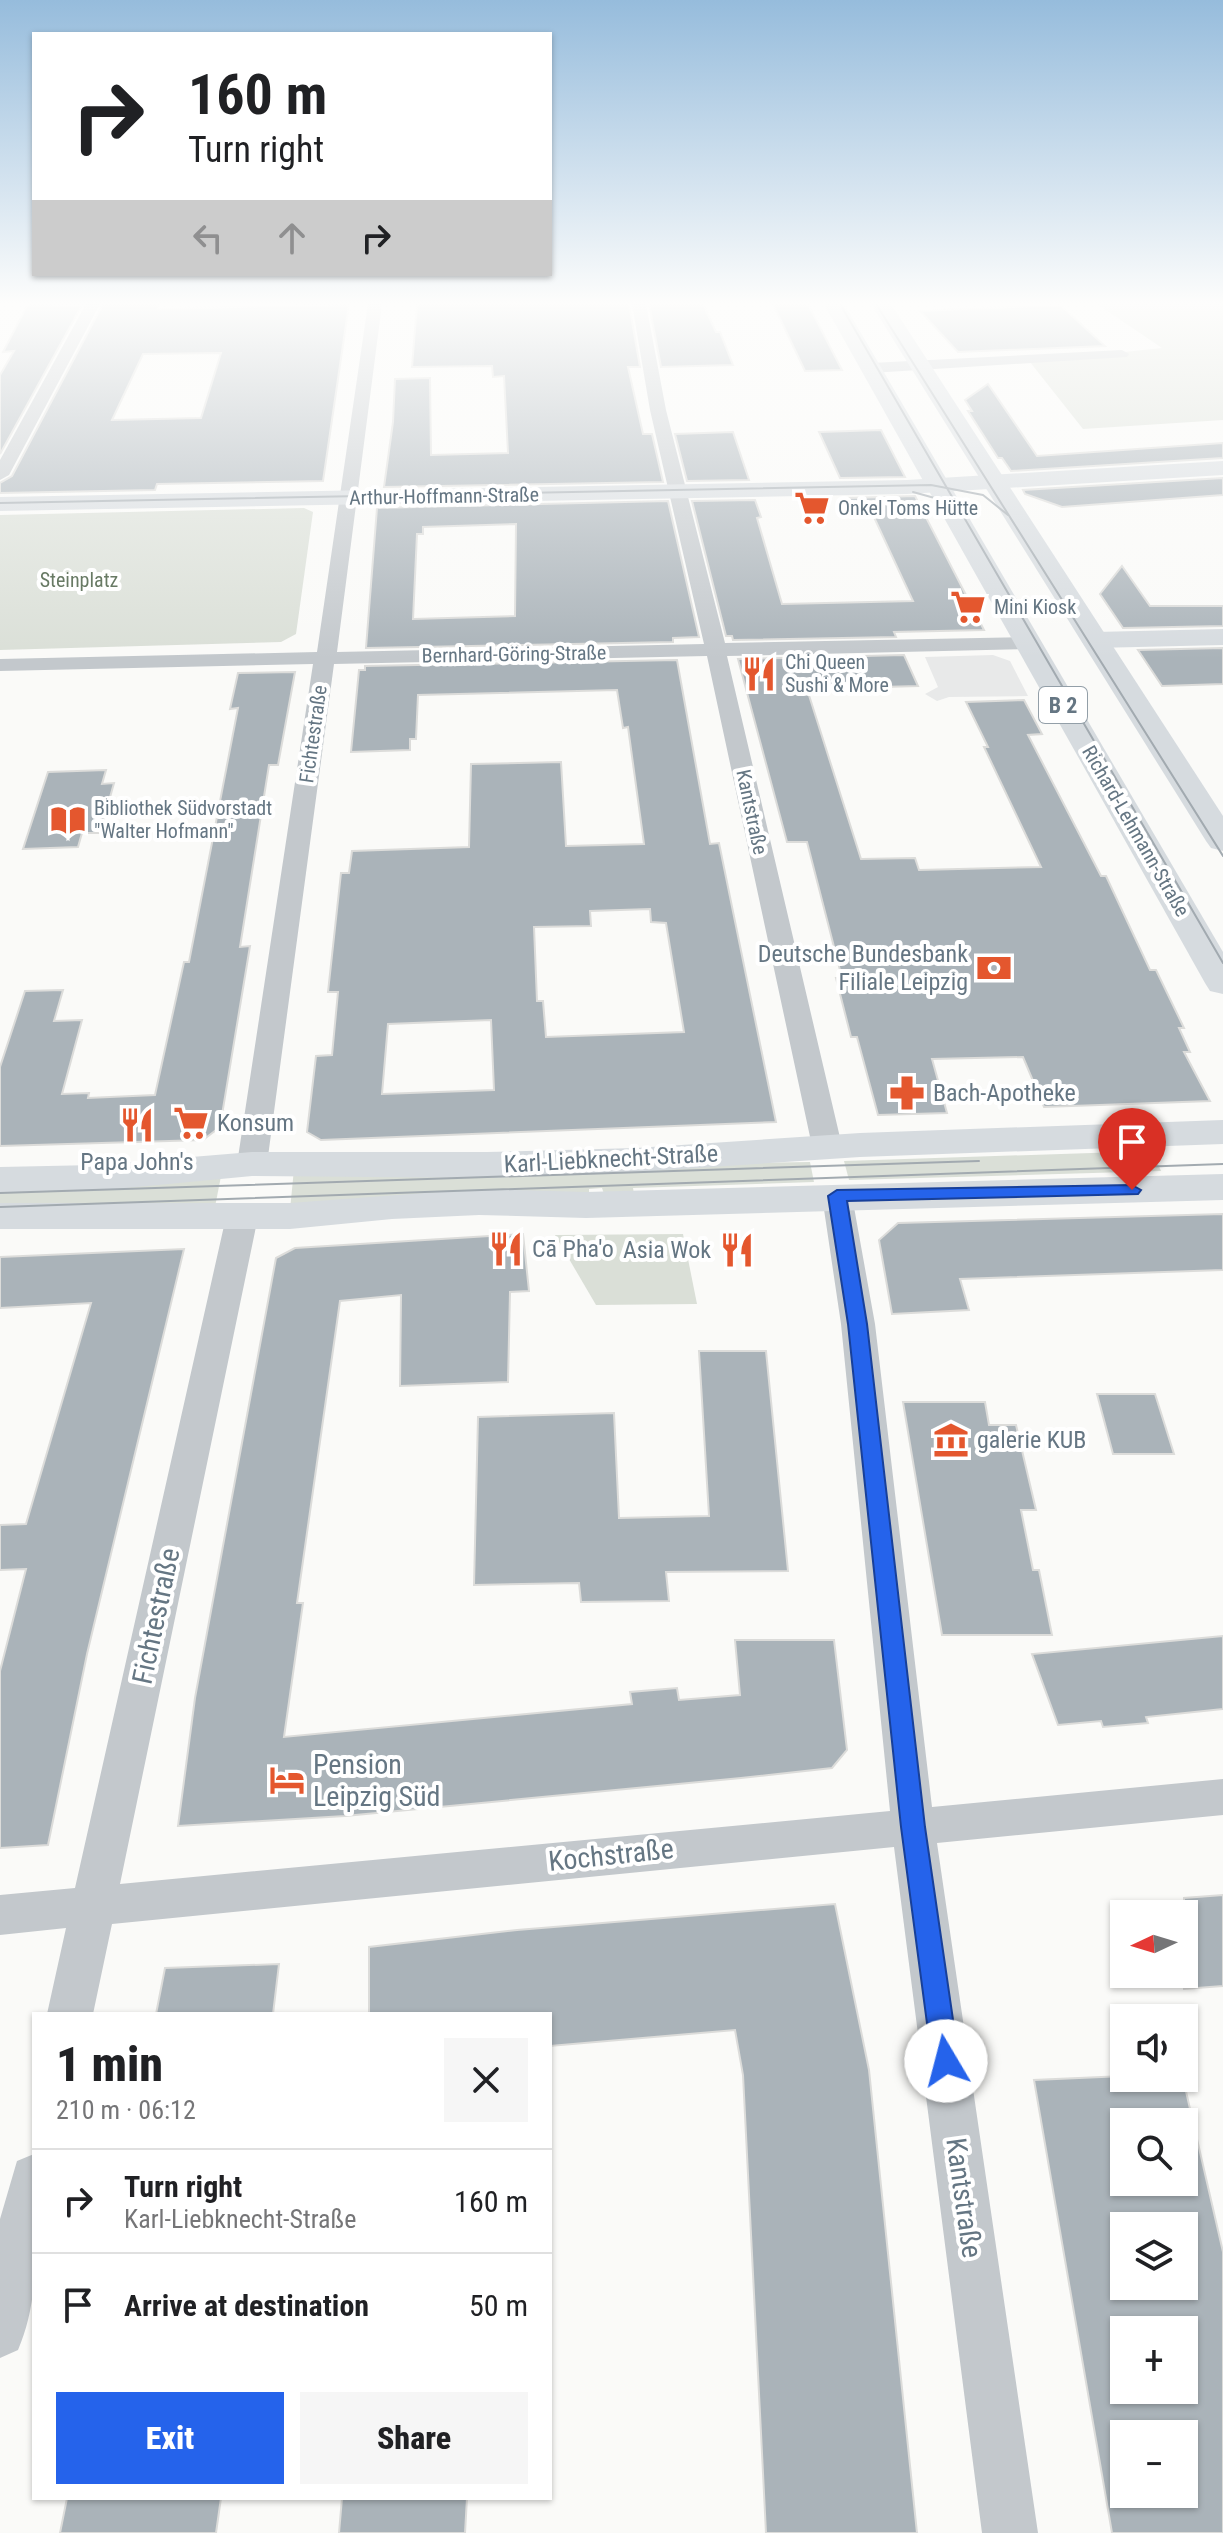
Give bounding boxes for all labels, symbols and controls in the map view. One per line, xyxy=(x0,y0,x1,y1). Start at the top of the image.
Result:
text: 160 m xyxy=(188,62,327,128)
icon: right xyxy=(56,64,160,168)
text: Turn right xyxy=(188,129,324,171)
icon: left xyxy=(186,216,230,260)
icon: ahead xyxy=(270,216,314,260)
icon: right xyxy=(354,216,398,260)
street label: Arthur-Hoffmann-Straße xyxy=(349,482,539,510)
supermarket icon: Onkel Toms Hütte xyxy=(793,489,831,527)
place label: Onkel Toms Hütte xyxy=(838,496,978,520)
park label: Steinplatz xyxy=(40,568,118,592)
supermarket icon: Mini Kiosk xyxy=(949,588,987,626)
place label: Mini Kiosk xyxy=(994,595,1076,619)
street label: Bernhard-Göring-Straße xyxy=(422,640,606,668)
place label: Chi Queen Sushi & More xyxy=(785,650,889,697)
restaurant icon: Chi Queen Sushi & More xyxy=(740,655,778,693)
street label: Fichtestraße xyxy=(294,684,332,784)
road number: B 2 xyxy=(1039,687,1087,723)
street label: Richard-Lehmann-Straße xyxy=(1077,741,1195,921)
street label: Kantstraße xyxy=(731,767,773,857)
place label: Bibliothek Südvorstadt "Walter Hofmann" xyxy=(94,796,272,843)
library icon: Bibliothek Südvorstadt "Walter Hofmann" xyxy=(49,801,87,839)
place label: Deutsche Bundesbank Filiale Leipzig xyxy=(758,940,968,996)
bank icon: Deutsche Bundesbank Filiale Leipzig xyxy=(975,949,1013,987)
pharmacy icon: Bach-Apotheke xyxy=(888,1074,926,1112)
place label: Bach-Apotheke xyxy=(933,1079,1076,1107)
supermarket icon: Konsum xyxy=(172,1104,210,1142)
restaurant icon: Papa John's xyxy=(118,1106,156,1144)
pin xyxy=(1098,1108,1166,1190)
place label: Konsum xyxy=(217,1109,294,1137)
icon: arrive xyxy=(1110,1120,1154,1164)
street label: Karl-Liebknecht-Straße xyxy=(503,1139,719,1179)
place label: Papa John's xyxy=(80,1148,194,1176)
restaurant icon: Cā Pha'o xyxy=(487,1230,525,1268)
restaurant icon: Asia Wok xyxy=(718,1231,756,1269)
place label: Cā Pha'o xyxy=(532,1235,614,1263)
place label: Asia Wok xyxy=(623,1236,711,1264)
museum icon: galerie KUB xyxy=(932,1421,970,1459)
place label: galerie KUB xyxy=(977,1426,1086,1454)
street label: Fichtestraße xyxy=(126,1545,186,1687)
place label: Pension Leipzig Süd xyxy=(313,1748,440,1813)
hotel icon: Pension Leipzig Süd xyxy=(268,1761,306,1799)
street label: Kochstraße xyxy=(547,1832,675,1878)
north arrow xyxy=(1110,1900,1198,1988)
map controls xyxy=(1110,1900,1198,2508)
button: sound xyxy=(1110,2004,1198,2092)
position arrow xyxy=(904,2019,988,2103)
text: 1 min xyxy=(56,2036,163,2093)
button: close xyxy=(444,2038,528,2122)
text: 210 m · 06:12 xyxy=(56,2095,196,2125)
button: search xyxy=(1110,2108,1198,2196)
street label: Kantstraße xyxy=(939,2136,989,2260)
text: Turn right xyxy=(124,2169,242,2204)
icon: right xyxy=(56,2179,100,2223)
text: 160 m xyxy=(454,2184,528,2219)
text: Karl-Liebknecht-Straße xyxy=(124,2204,356,2234)
button: layers xyxy=(1110,2212,1198,2300)
icon: arrive xyxy=(56,2283,100,2327)
text: Arrive at destination xyxy=(124,2288,369,2323)
text: 50 m xyxy=(469,2288,528,2323)
button: + xyxy=(1110,2316,1198,2404)
button: Exit xyxy=(56,2392,284,2484)
button: Share xyxy=(300,2392,528,2484)
button: − xyxy=(1110,2420,1198,2508)

